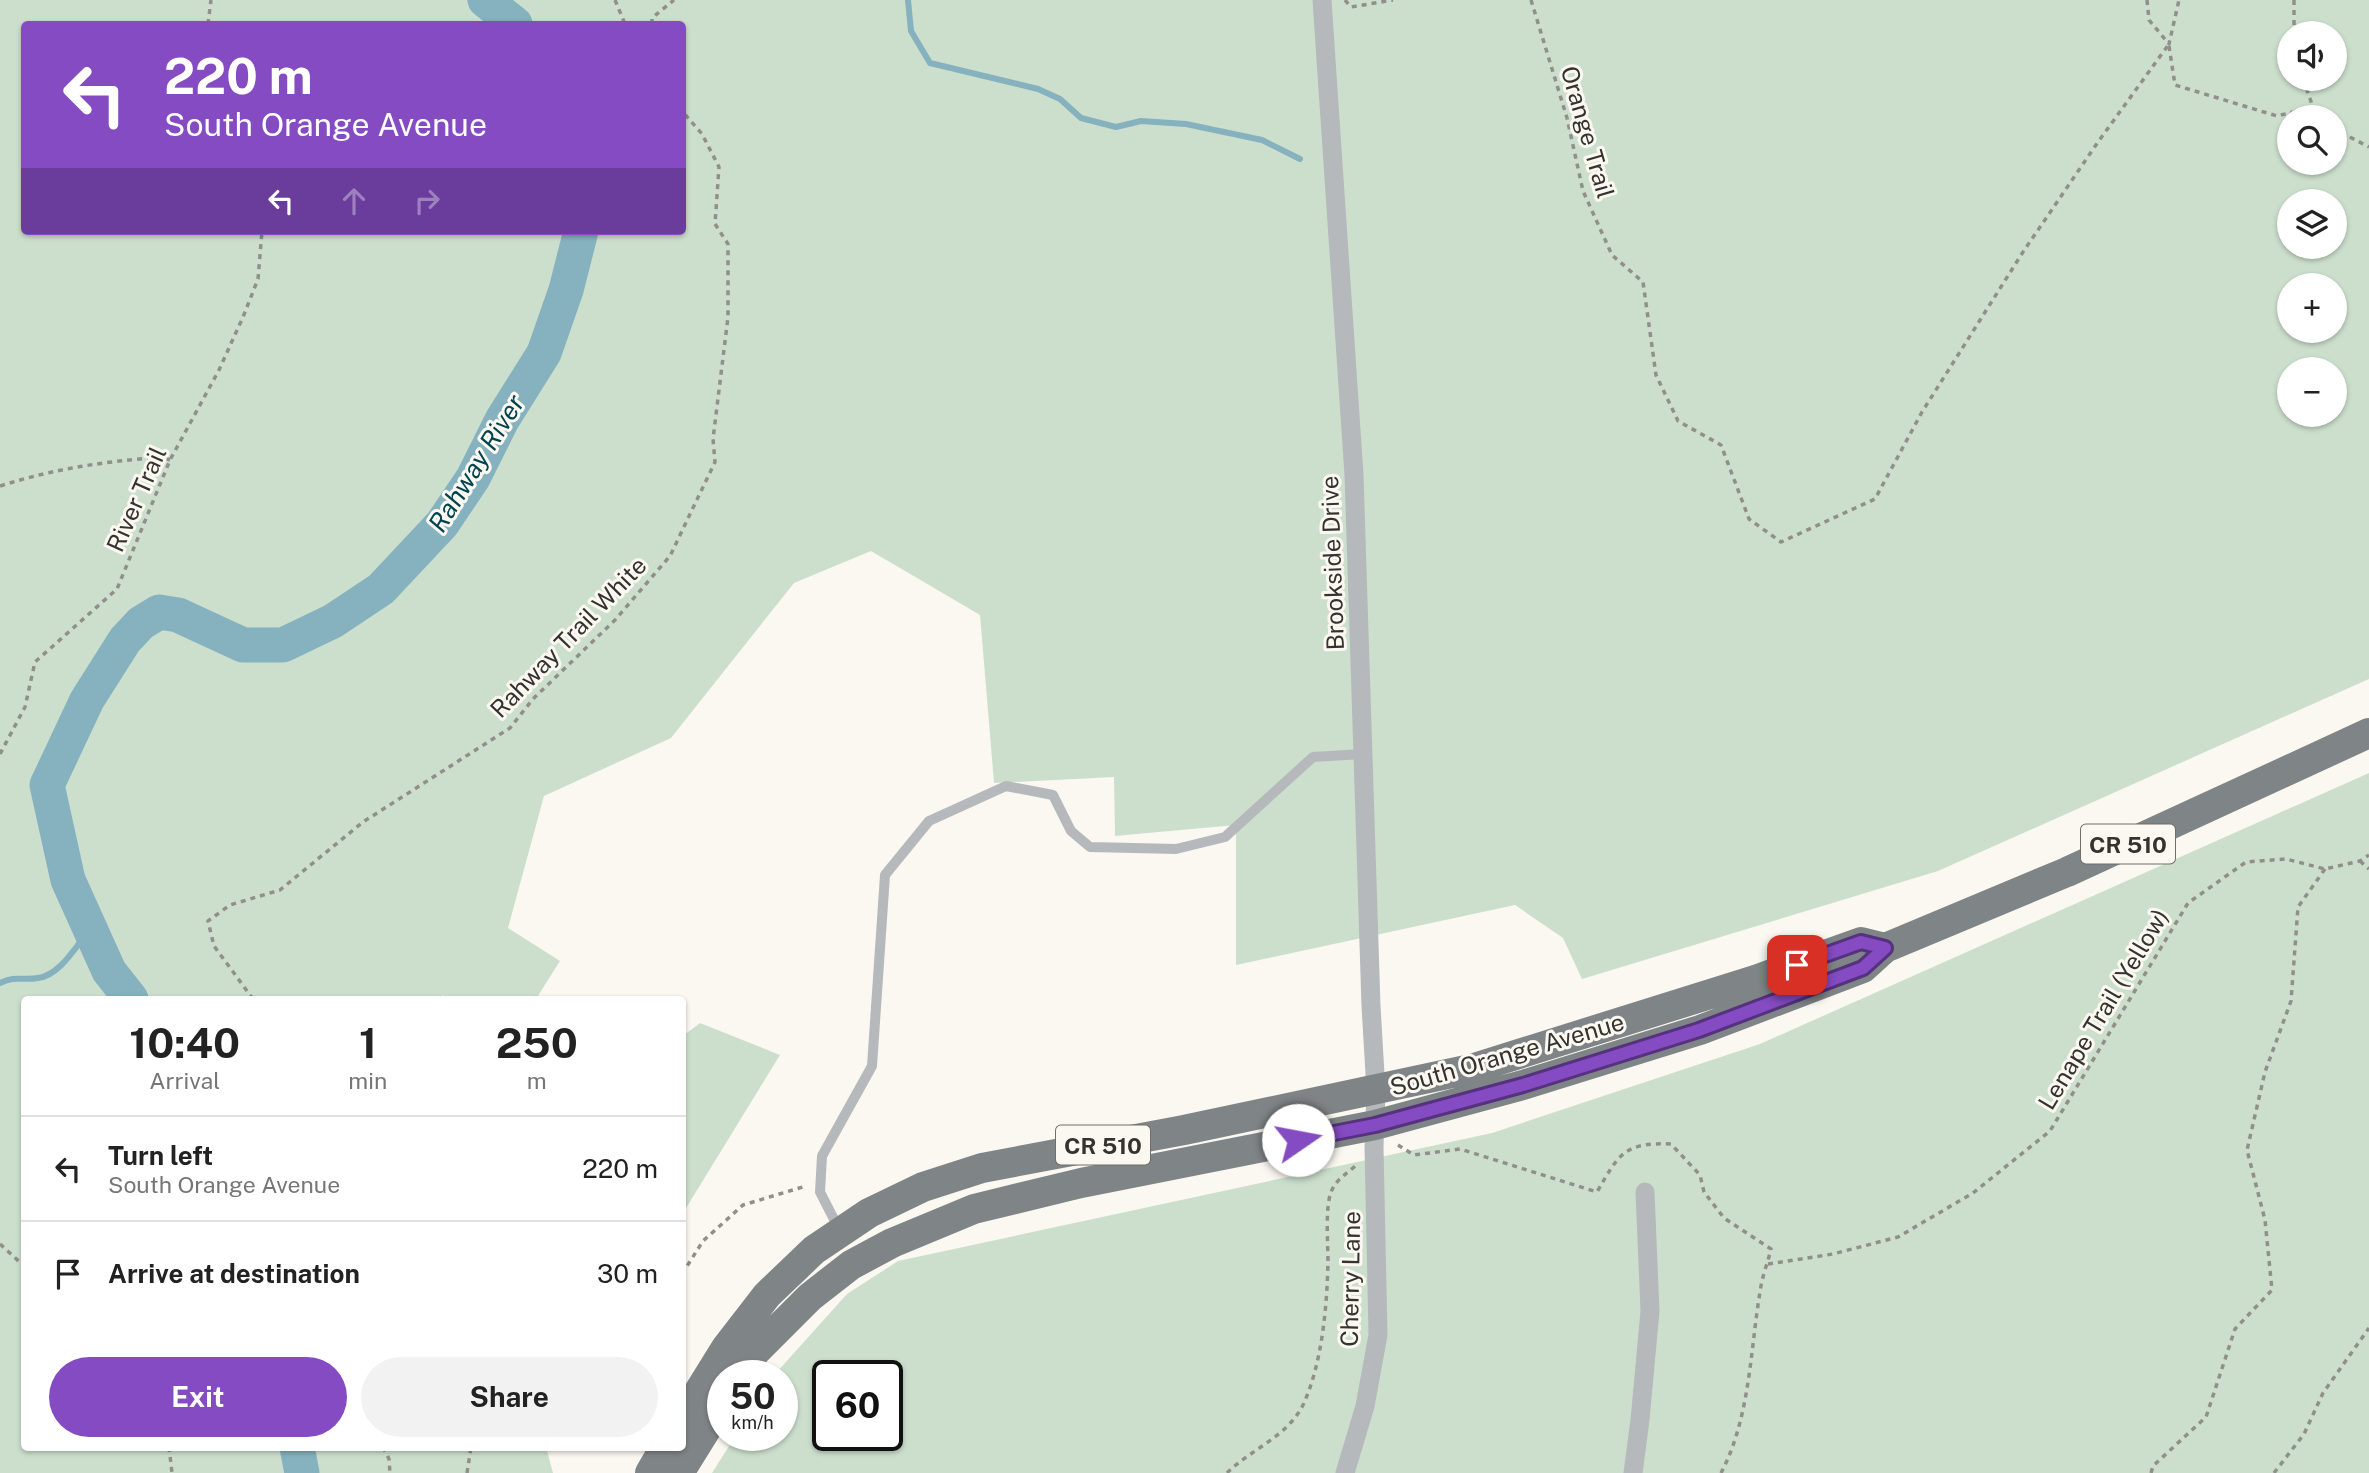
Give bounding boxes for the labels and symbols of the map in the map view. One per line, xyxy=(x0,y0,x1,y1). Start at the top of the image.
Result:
street label: Orange Trail xyxy=(1556,63,1620,201)
water label: Rahway River xyxy=(422,388,531,537)
street label: River Trail xyxy=(100,442,172,556)
street label: Brookside Drive xyxy=(1315,475,1349,651)
street label: Rahway Trail White xyxy=(484,551,652,723)
road number: CR 510 xyxy=(2081,824,2175,864)
street label: Lenape Trail (Yellow) xyxy=(2032,904,2174,1114)
pin xyxy=(1767,935,1827,995)
street label: South Orange Avenue xyxy=(1387,1007,1627,1101)
position arrow xyxy=(1261,1103,1335,1177)
road number: CR 510 xyxy=(1056,1126,1150,1164)
street label: Cherry Lane xyxy=(1335,1211,1365,1347)
speed limit sign: 60 xyxy=(812,1360,903,1451)

